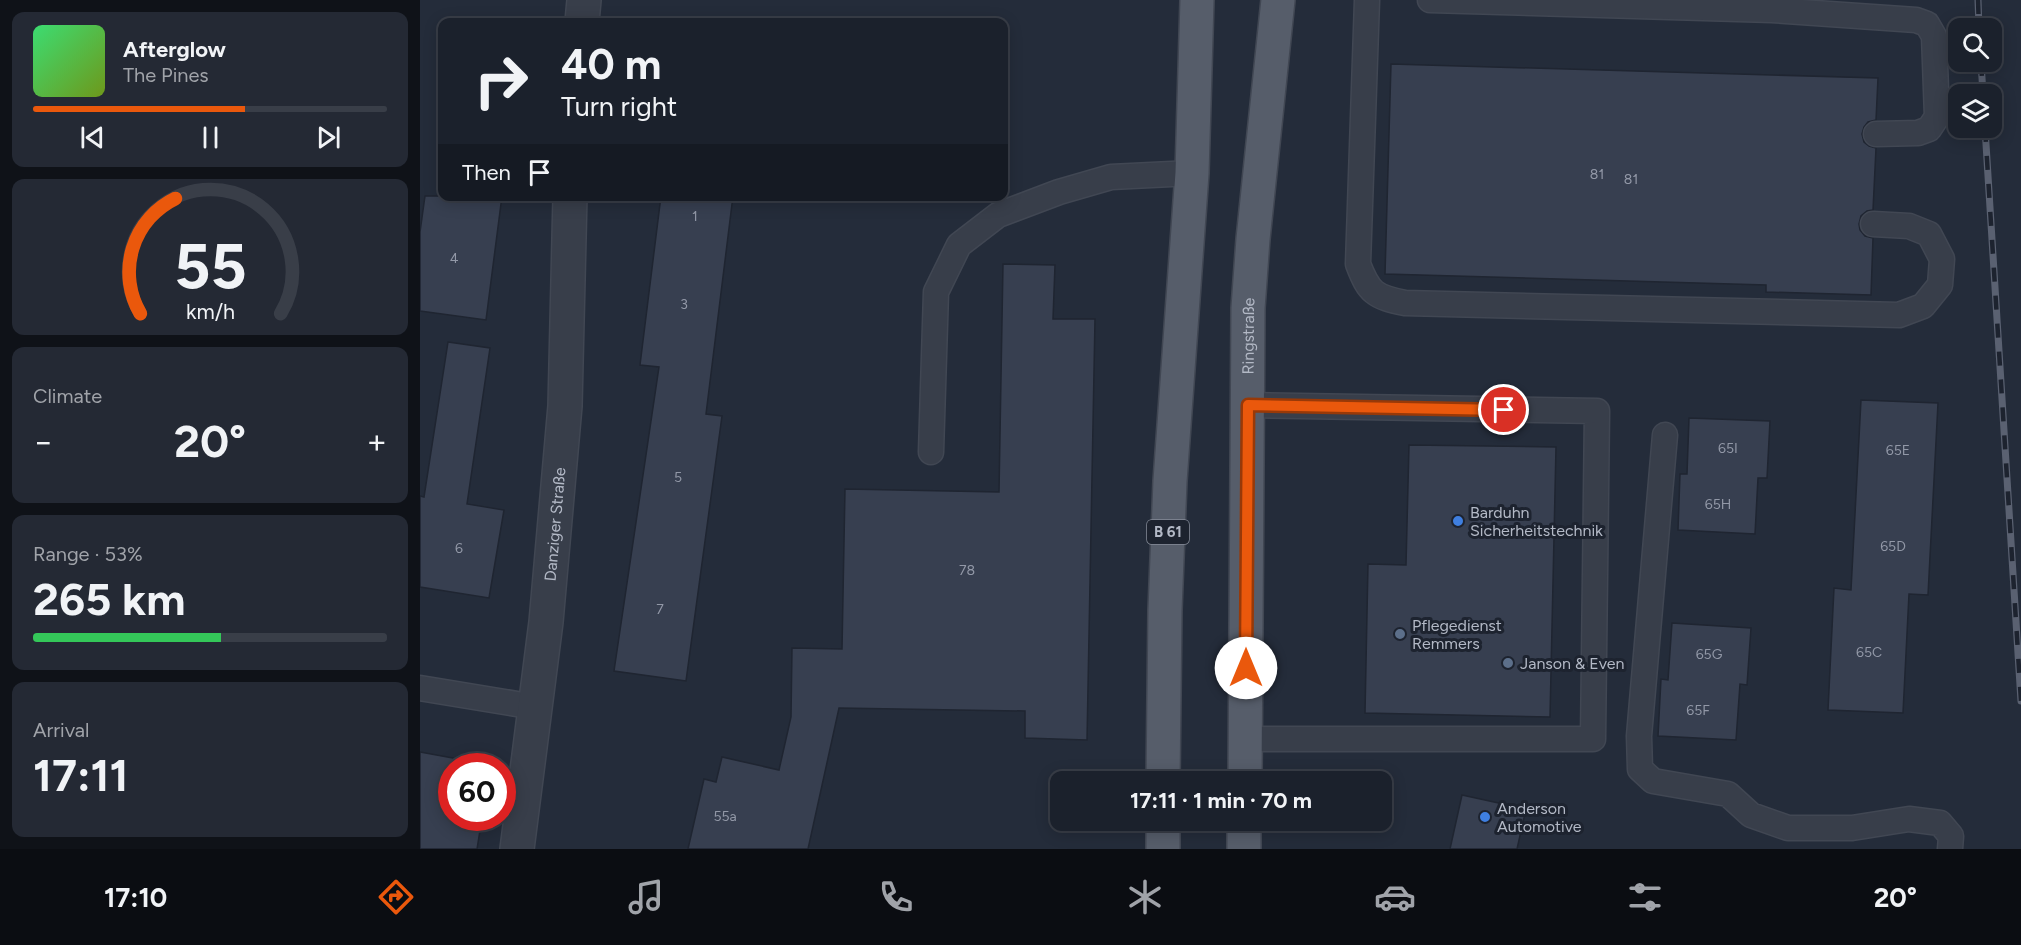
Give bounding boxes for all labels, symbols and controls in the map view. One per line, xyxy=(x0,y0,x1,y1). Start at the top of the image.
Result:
map controls xyxy=(1948,18,2002,138)
button: search xyxy=(1948,18,2002,72)
text: Afterglow xyxy=(123,36,226,63)
text: 40 m xyxy=(561,39,661,90)
icon: right xyxy=(462,42,540,120)
text: The Pines xyxy=(123,63,209,87)
button: layers xyxy=(1948,84,2002,138)
text: Turn right xyxy=(561,90,677,123)
icon: previous xyxy=(76,121,109,154)
icon: pause xyxy=(194,121,227,154)
icon: next xyxy=(312,121,345,154)
icon: arrive xyxy=(523,156,556,189)
text: Then xyxy=(462,159,511,186)
house number: 81 xyxy=(1590,166,1604,183)
house number: 81 xyxy=(1624,171,1638,188)
house number: 1 xyxy=(692,208,698,225)
text: 55 xyxy=(174,229,246,304)
house number: 4 xyxy=(450,250,459,267)
house number: 3 xyxy=(680,296,688,313)
street label: Ringstraße xyxy=(1239,297,1259,375)
text: km/h xyxy=(186,300,234,325)
text: Climate xyxy=(33,384,102,408)
pin xyxy=(1478,384,1529,435)
icon: arrive xyxy=(1487,393,1520,426)
text: 20° xyxy=(174,414,246,468)
text: − xyxy=(33,422,54,461)
text: + xyxy=(366,422,387,461)
house number: 65I xyxy=(1718,440,1738,457)
house number: 65E xyxy=(1886,442,1910,459)
street label: Danziger Straße xyxy=(541,466,570,582)
house number: 5 xyxy=(674,469,682,486)
house number: 65H xyxy=(1705,496,1731,513)
place label: Barduhn Sicherheitstechnik xyxy=(1470,503,1603,540)
marker: Barduhn Sicherheitstechnik xyxy=(1451,514,1465,528)
road number: B 61 xyxy=(1147,520,1189,544)
house number: 65D xyxy=(1880,538,1906,555)
house number: 6 xyxy=(455,540,463,557)
text: Range · 53% xyxy=(33,542,143,566)
house number: 78 xyxy=(959,562,975,579)
text: 265 km xyxy=(33,572,185,626)
house number: 7 xyxy=(656,601,664,618)
place label: Pflegedienst Remmers xyxy=(1412,616,1502,653)
marker: Pflegedienst Remmers xyxy=(1393,627,1407,641)
position arrow xyxy=(1214,636,1278,700)
house number: 65C xyxy=(1856,644,1882,661)
house number: 65G xyxy=(1696,646,1723,663)
place label: Janson & Even xyxy=(1520,654,1625,673)
marker: Janson & Even xyxy=(1501,656,1515,670)
house number: 65F xyxy=(1686,702,1710,719)
text: Arrival xyxy=(33,718,89,742)
text: 17:11 xyxy=(33,748,129,802)
speed limit sign: 60 xyxy=(438,753,516,831)
text: 17:11 · 1 min · 70 m xyxy=(1130,787,1312,814)
place label: Anderson Automotive xyxy=(1497,799,1582,836)
house number: 55a xyxy=(713,808,737,825)
marker: Anderson Automotive xyxy=(1478,810,1492,824)
icon: directions xyxy=(375,876,417,918)
icon: music xyxy=(625,876,667,918)
icon: phone xyxy=(875,876,917,918)
icon: climate xyxy=(1124,876,1166,918)
icon: car xyxy=(1374,876,1416,918)
icon: filters xyxy=(1624,876,1666,918)
text: 17:10 xyxy=(104,881,167,914)
text: 20° xyxy=(1874,881,1917,914)

